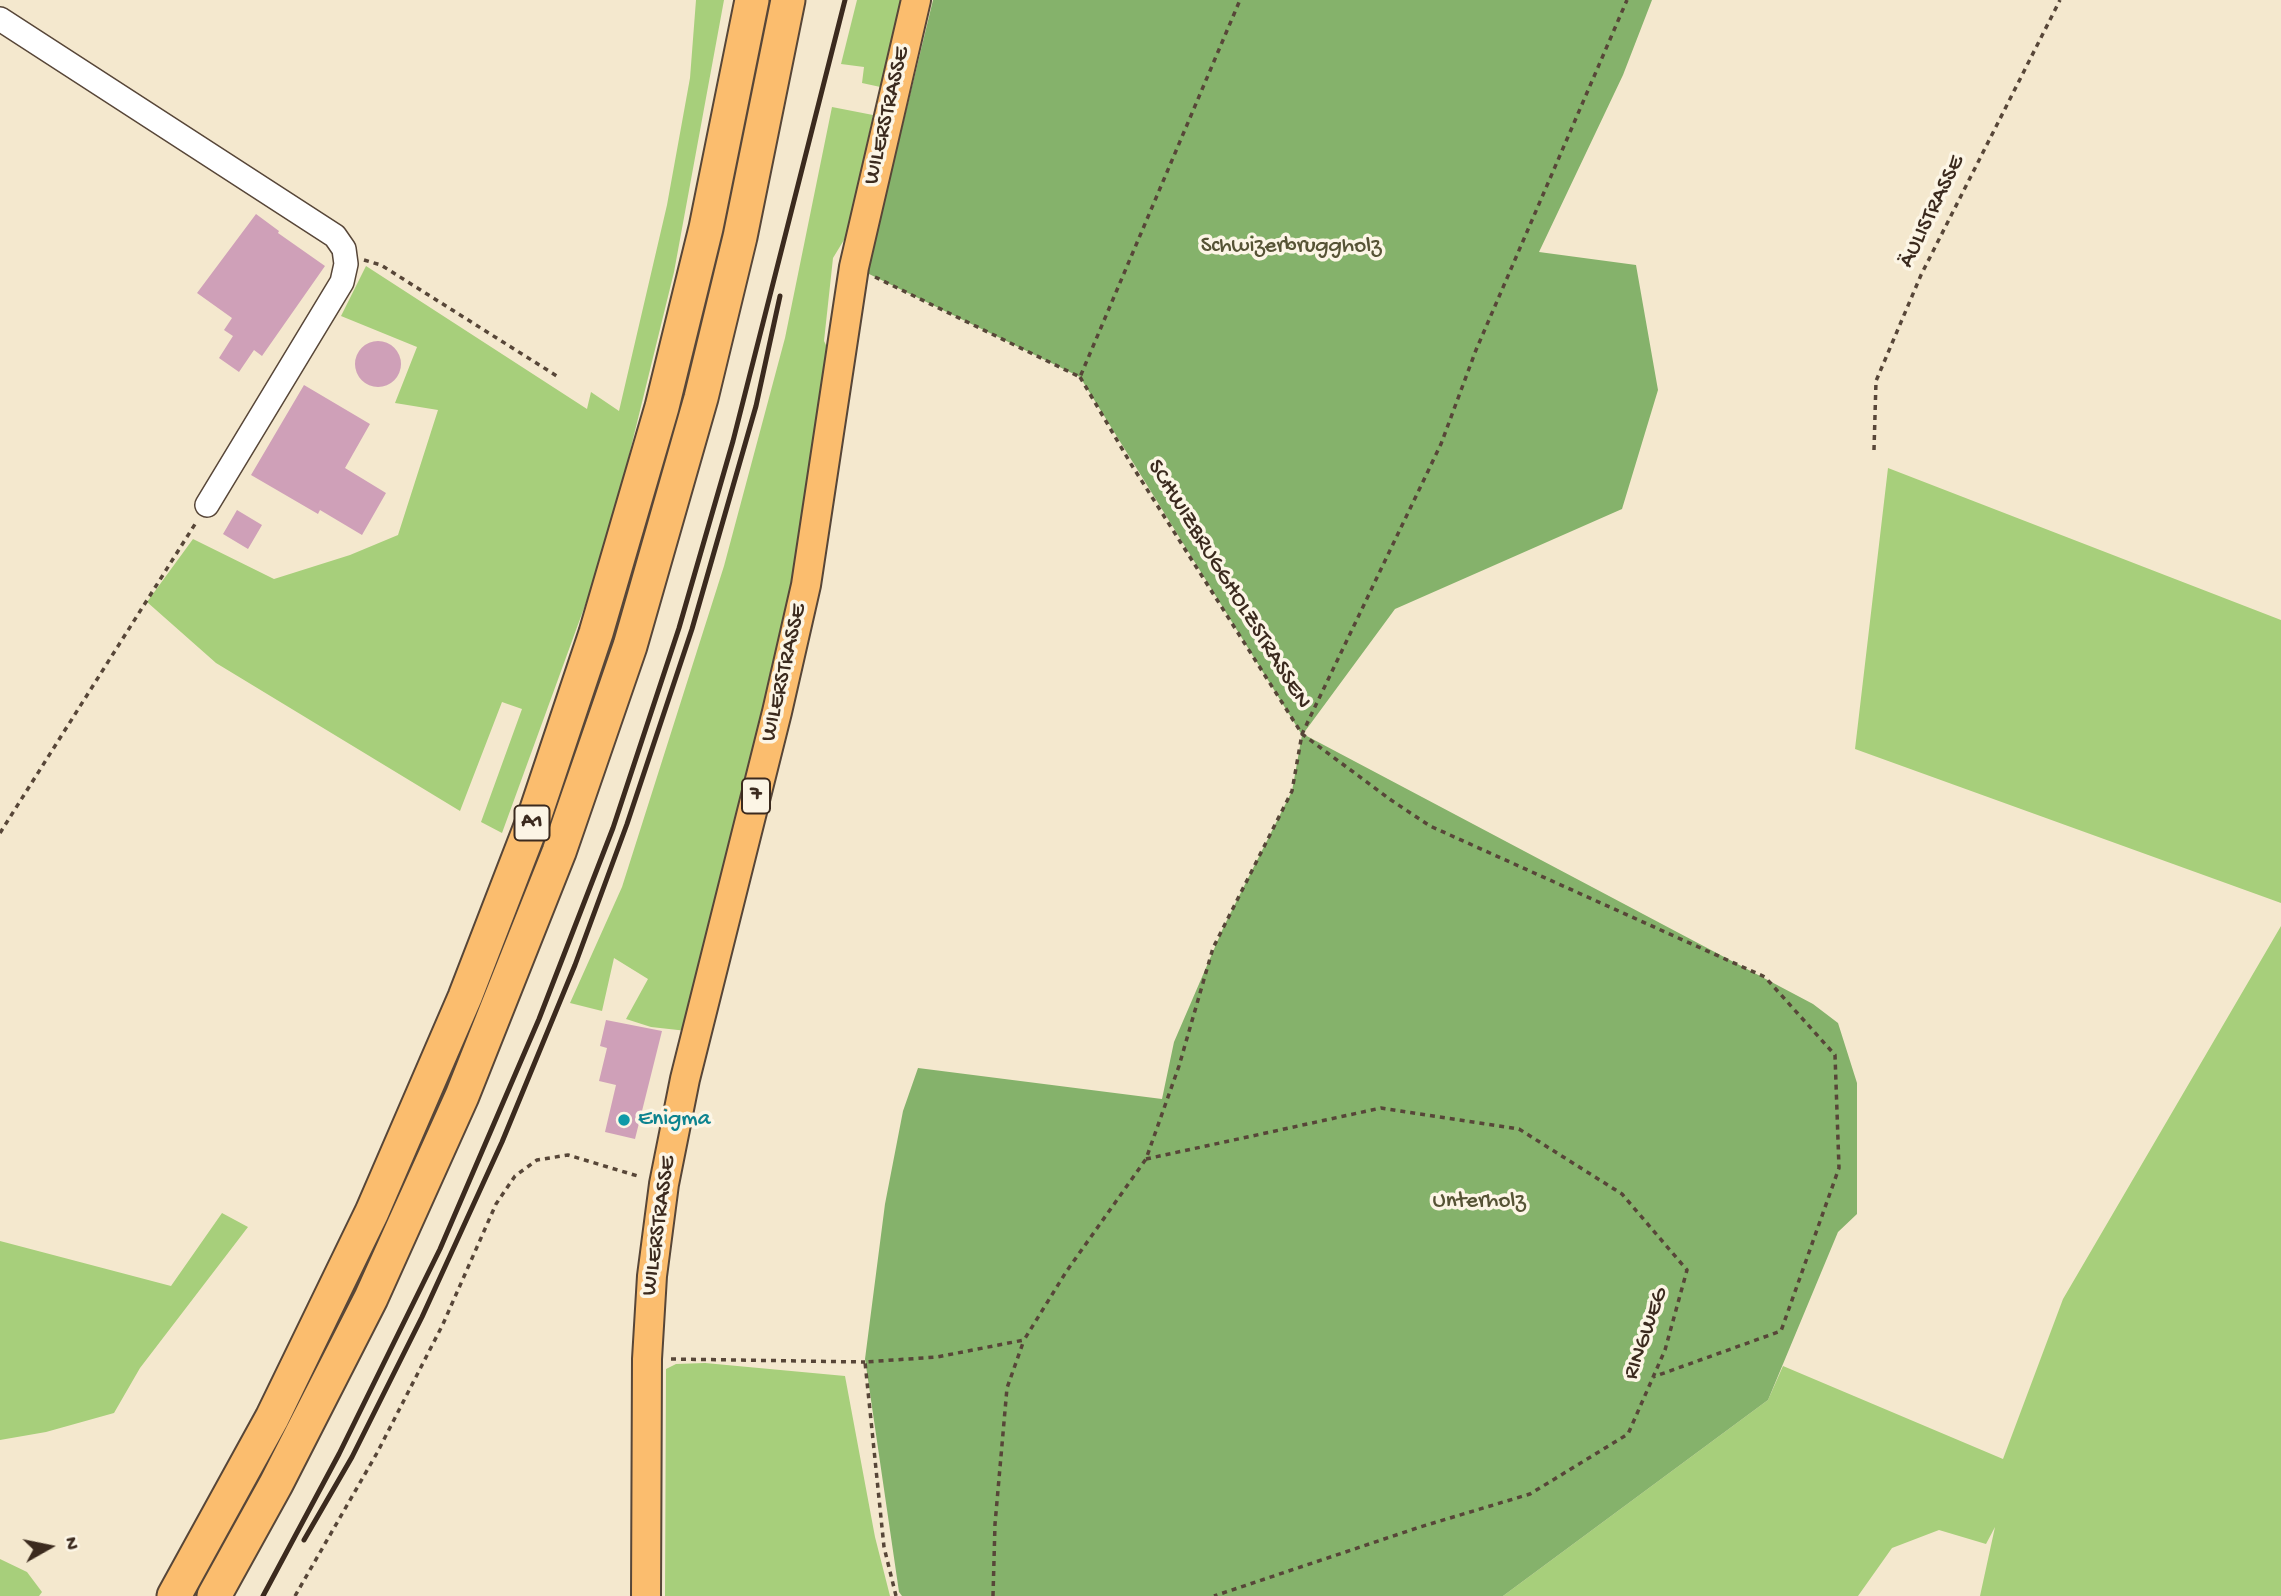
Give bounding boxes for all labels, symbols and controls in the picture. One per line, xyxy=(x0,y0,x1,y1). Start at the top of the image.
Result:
street label: WILERSTRASSE xyxy=(859,44,917,188)
street label: ÄULISTRASSE xyxy=(1894,151,1972,273)
park label: Schwizerbruggholz xyxy=(1201,233,1381,261)
street label: SCHWIZBRUGGHOLZSTRASSEN xyxy=(1140,455,1316,715)
street label: WILERSTRASSE xyxy=(756,601,814,745)
road number: 7 xyxy=(742,778,770,814)
road number: A1 xyxy=(514,806,550,840)
place label: Enigma xyxy=(638,1106,710,1134)
marker: Enigma xyxy=(616,1112,632,1128)
street label: WILERSTRASSE xyxy=(637,1154,683,1298)
park label: Unterholz xyxy=(1432,1188,1526,1216)
street label: RINGWEG xyxy=(1618,1284,1676,1384)
north arrow xyxy=(14,1512,84,1582)
text: N xyxy=(58,1536,83,1552)

